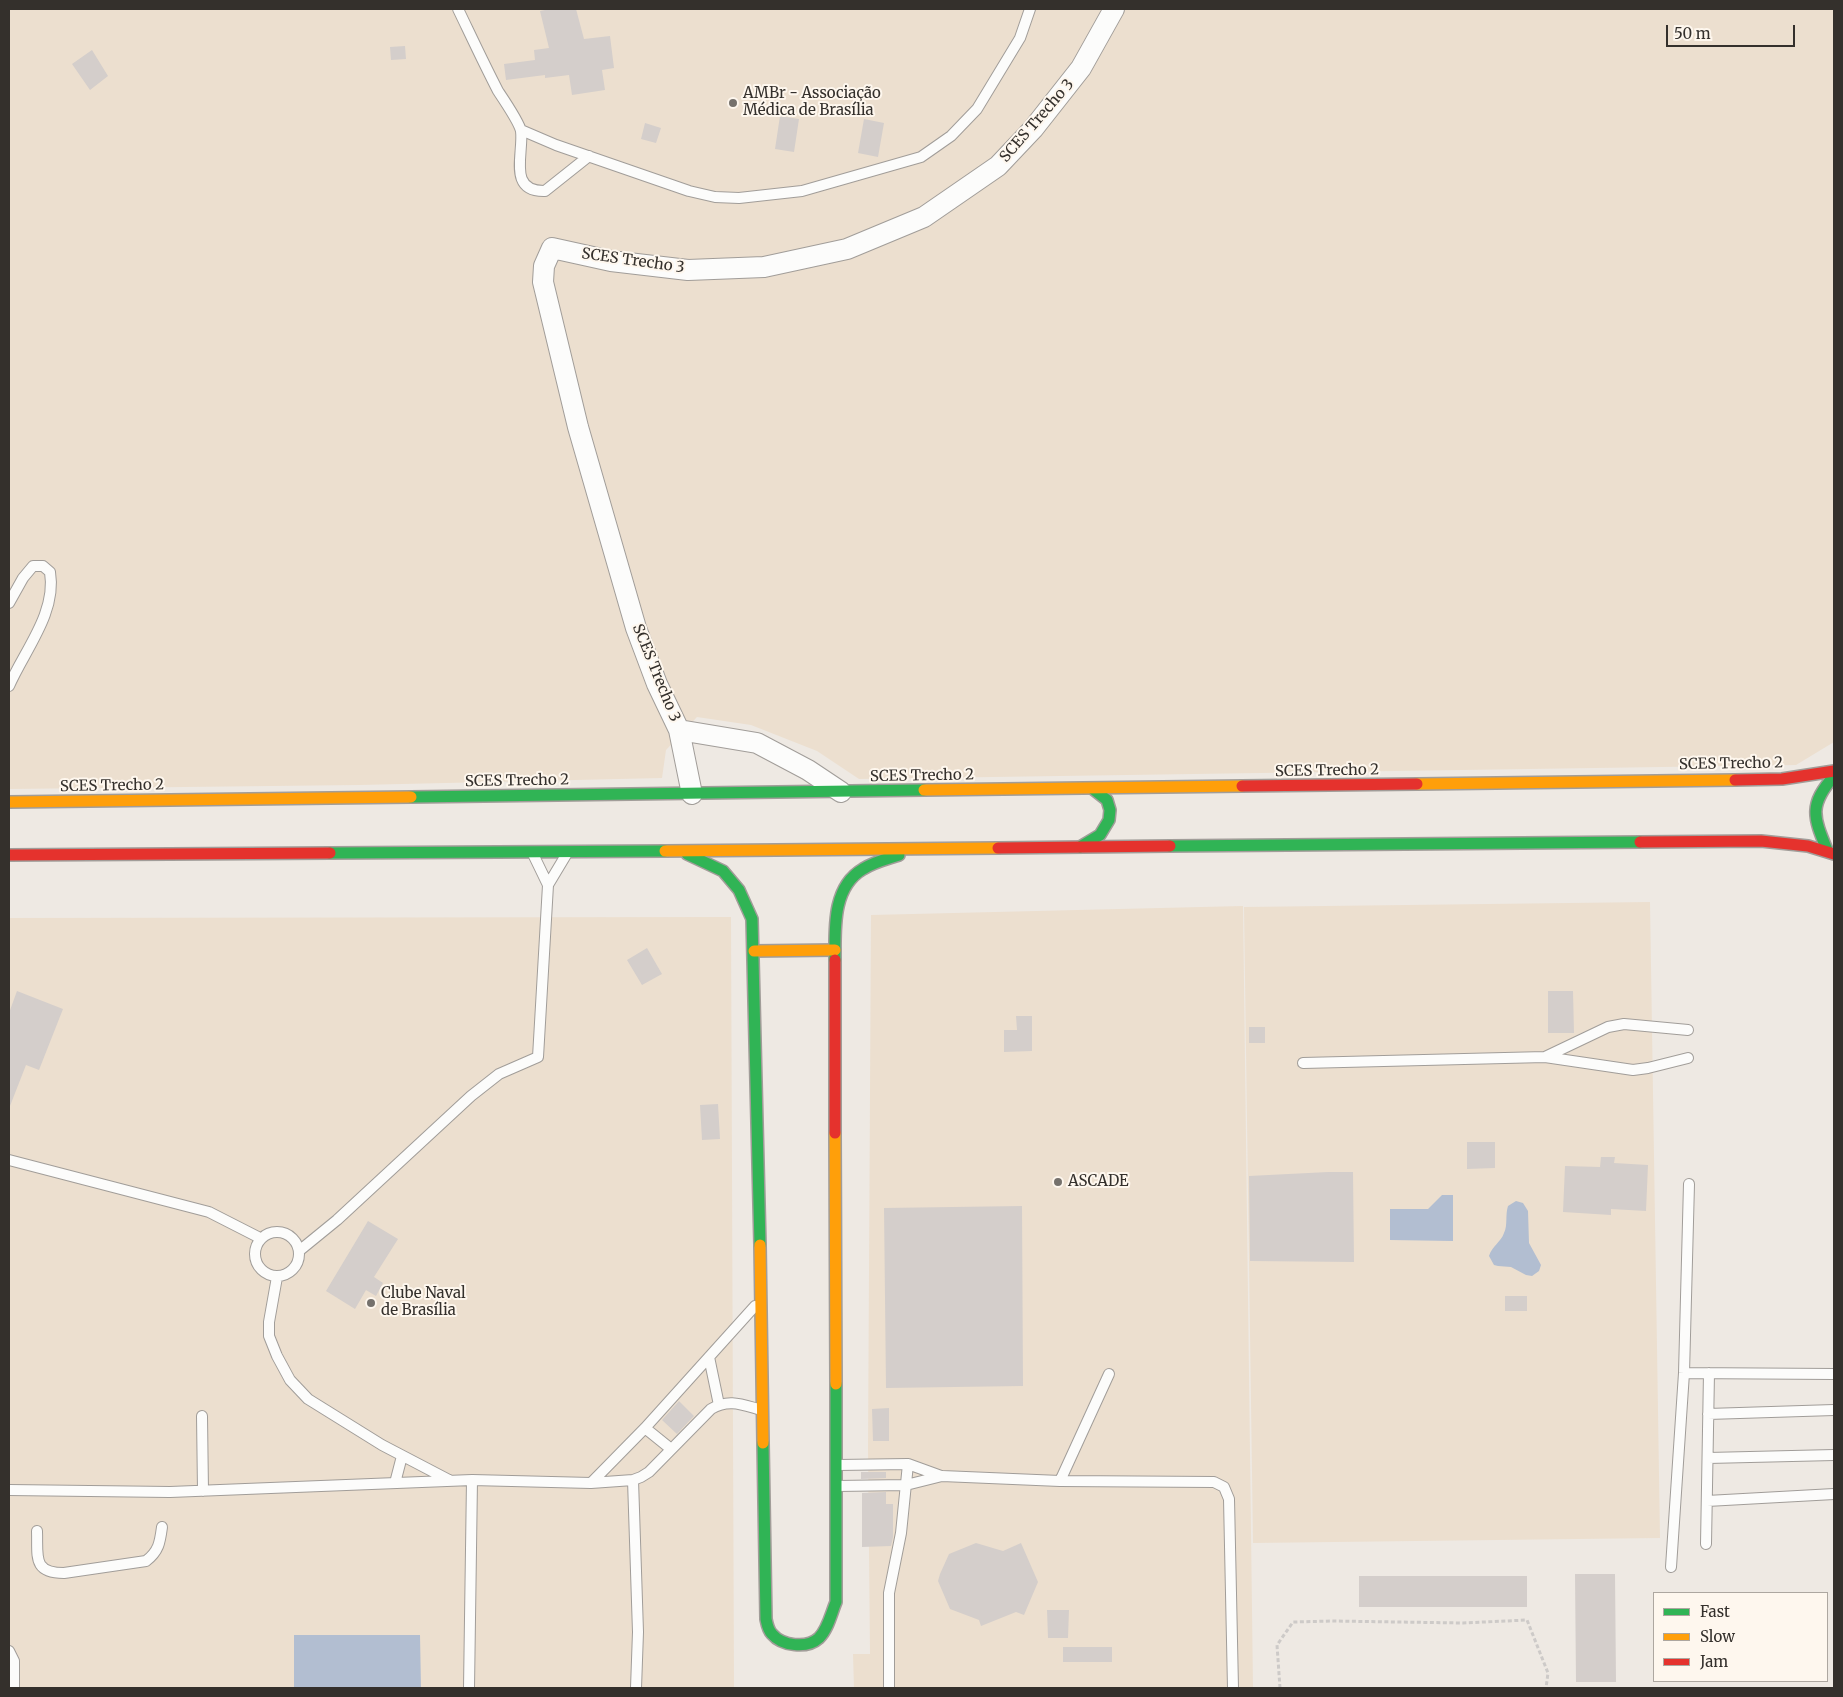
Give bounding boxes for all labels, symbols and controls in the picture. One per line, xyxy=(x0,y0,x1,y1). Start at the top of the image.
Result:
scale bar xyxy=(1668,15,1797,47)
text: 50 m xyxy=(1674,24,1711,43)
street label: SCES Trecho 3 xyxy=(996,76,1078,166)
place label: AMBr - Associação Médica de Brasília xyxy=(743,85,881,120)
marker: AMBr - Associação Médica de Brasília xyxy=(727,97,739,109)
street label: SCES Trecho 3 xyxy=(580,245,686,277)
street label: SCES Trecho 3 xyxy=(628,621,684,725)
street label: SCES Trecho 2 xyxy=(1679,754,1783,774)
street label: SCES Trecho 2 xyxy=(1275,761,1379,781)
street label: SCES Trecho 2 xyxy=(870,766,974,786)
street label: SCES Trecho 2 xyxy=(465,771,569,791)
street label: SCES Trecho 2 xyxy=(60,776,164,796)
place label: ASCADE xyxy=(1068,1173,1128,1191)
marker: ASCADE xyxy=(1052,1176,1064,1188)
place label: Clube Naval de Brasília xyxy=(381,1285,466,1320)
marker: Clube Naval de Brasília xyxy=(365,1297,377,1309)
legend xyxy=(1653,1592,1828,1682)
text: Fast xyxy=(1700,1602,1730,1621)
text: Slow xyxy=(1700,1627,1735,1646)
text: Jam xyxy=(1700,1652,1728,1671)

